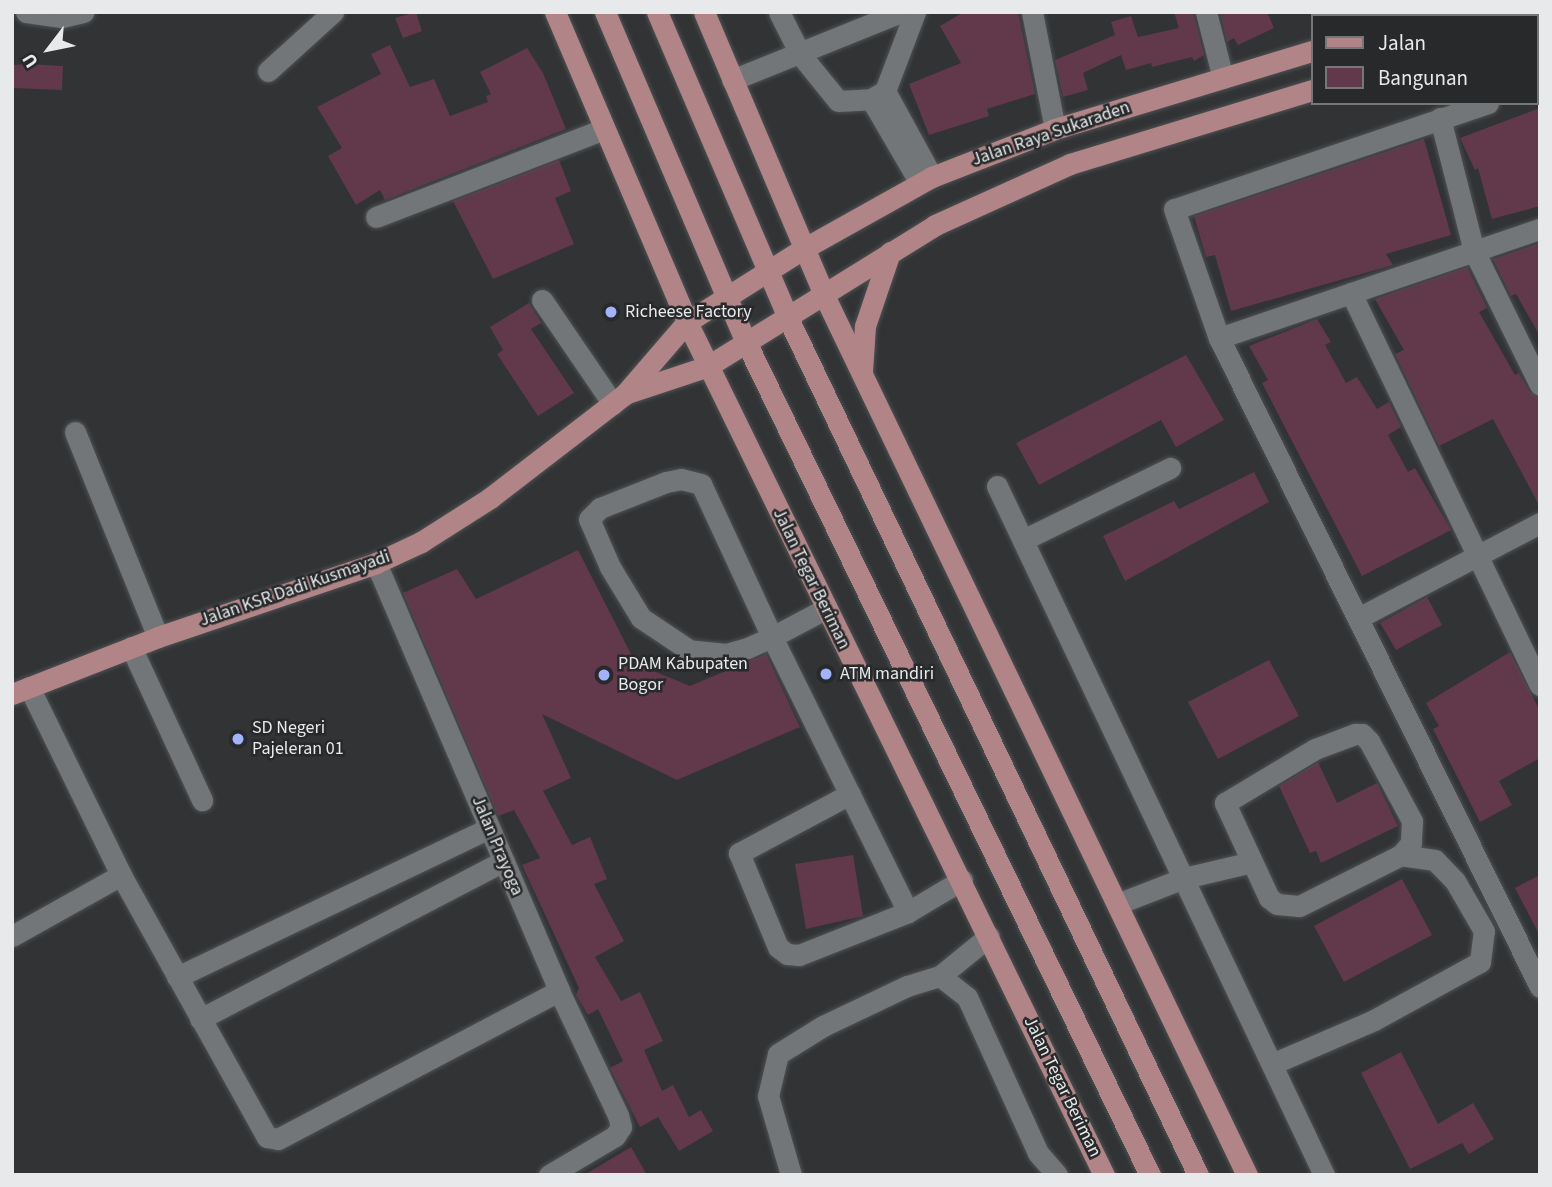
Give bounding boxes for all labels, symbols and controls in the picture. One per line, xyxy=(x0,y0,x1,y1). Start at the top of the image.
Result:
north arrow xyxy=(14,14,84,84)
legend xyxy=(1310,14,1538,105)
text: Jalan xyxy=(1378,28,1426,58)
text: U xyxy=(16,48,46,73)
text: Bangunan xyxy=(1378,63,1468,93)
street label: Jalan Raya Sukaraden xyxy=(969,97,1133,171)
place label: Richeese Factory xyxy=(625,301,752,323)
marker: Richeese Factory xyxy=(603,304,619,320)
street label: Jalan Tegar Beriman xyxy=(768,505,854,653)
street label: Jalan KSR Dadi Kusmayadi xyxy=(197,546,393,632)
place label: PDAM Kabupaten Bogor xyxy=(618,654,748,696)
place label: ATM mandiri xyxy=(840,663,934,685)
marker: ATM mandiri xyxy=(818,666,834,682)
marker: PDAM Kabupaten Bogor xyxy=(596,667,612,683)
place label: SD Negeri Pajeleran 01 xyxy=(252,718,344,760)
marker: SD Negeri Pajeleran 01 xyxy=(230,731,246,747)
street label: Jalan Prayoga xyxy=(466,793,528,899)
street label: Jalan Tegar Beriman xyxy=(1019,1013,1105,1161)

